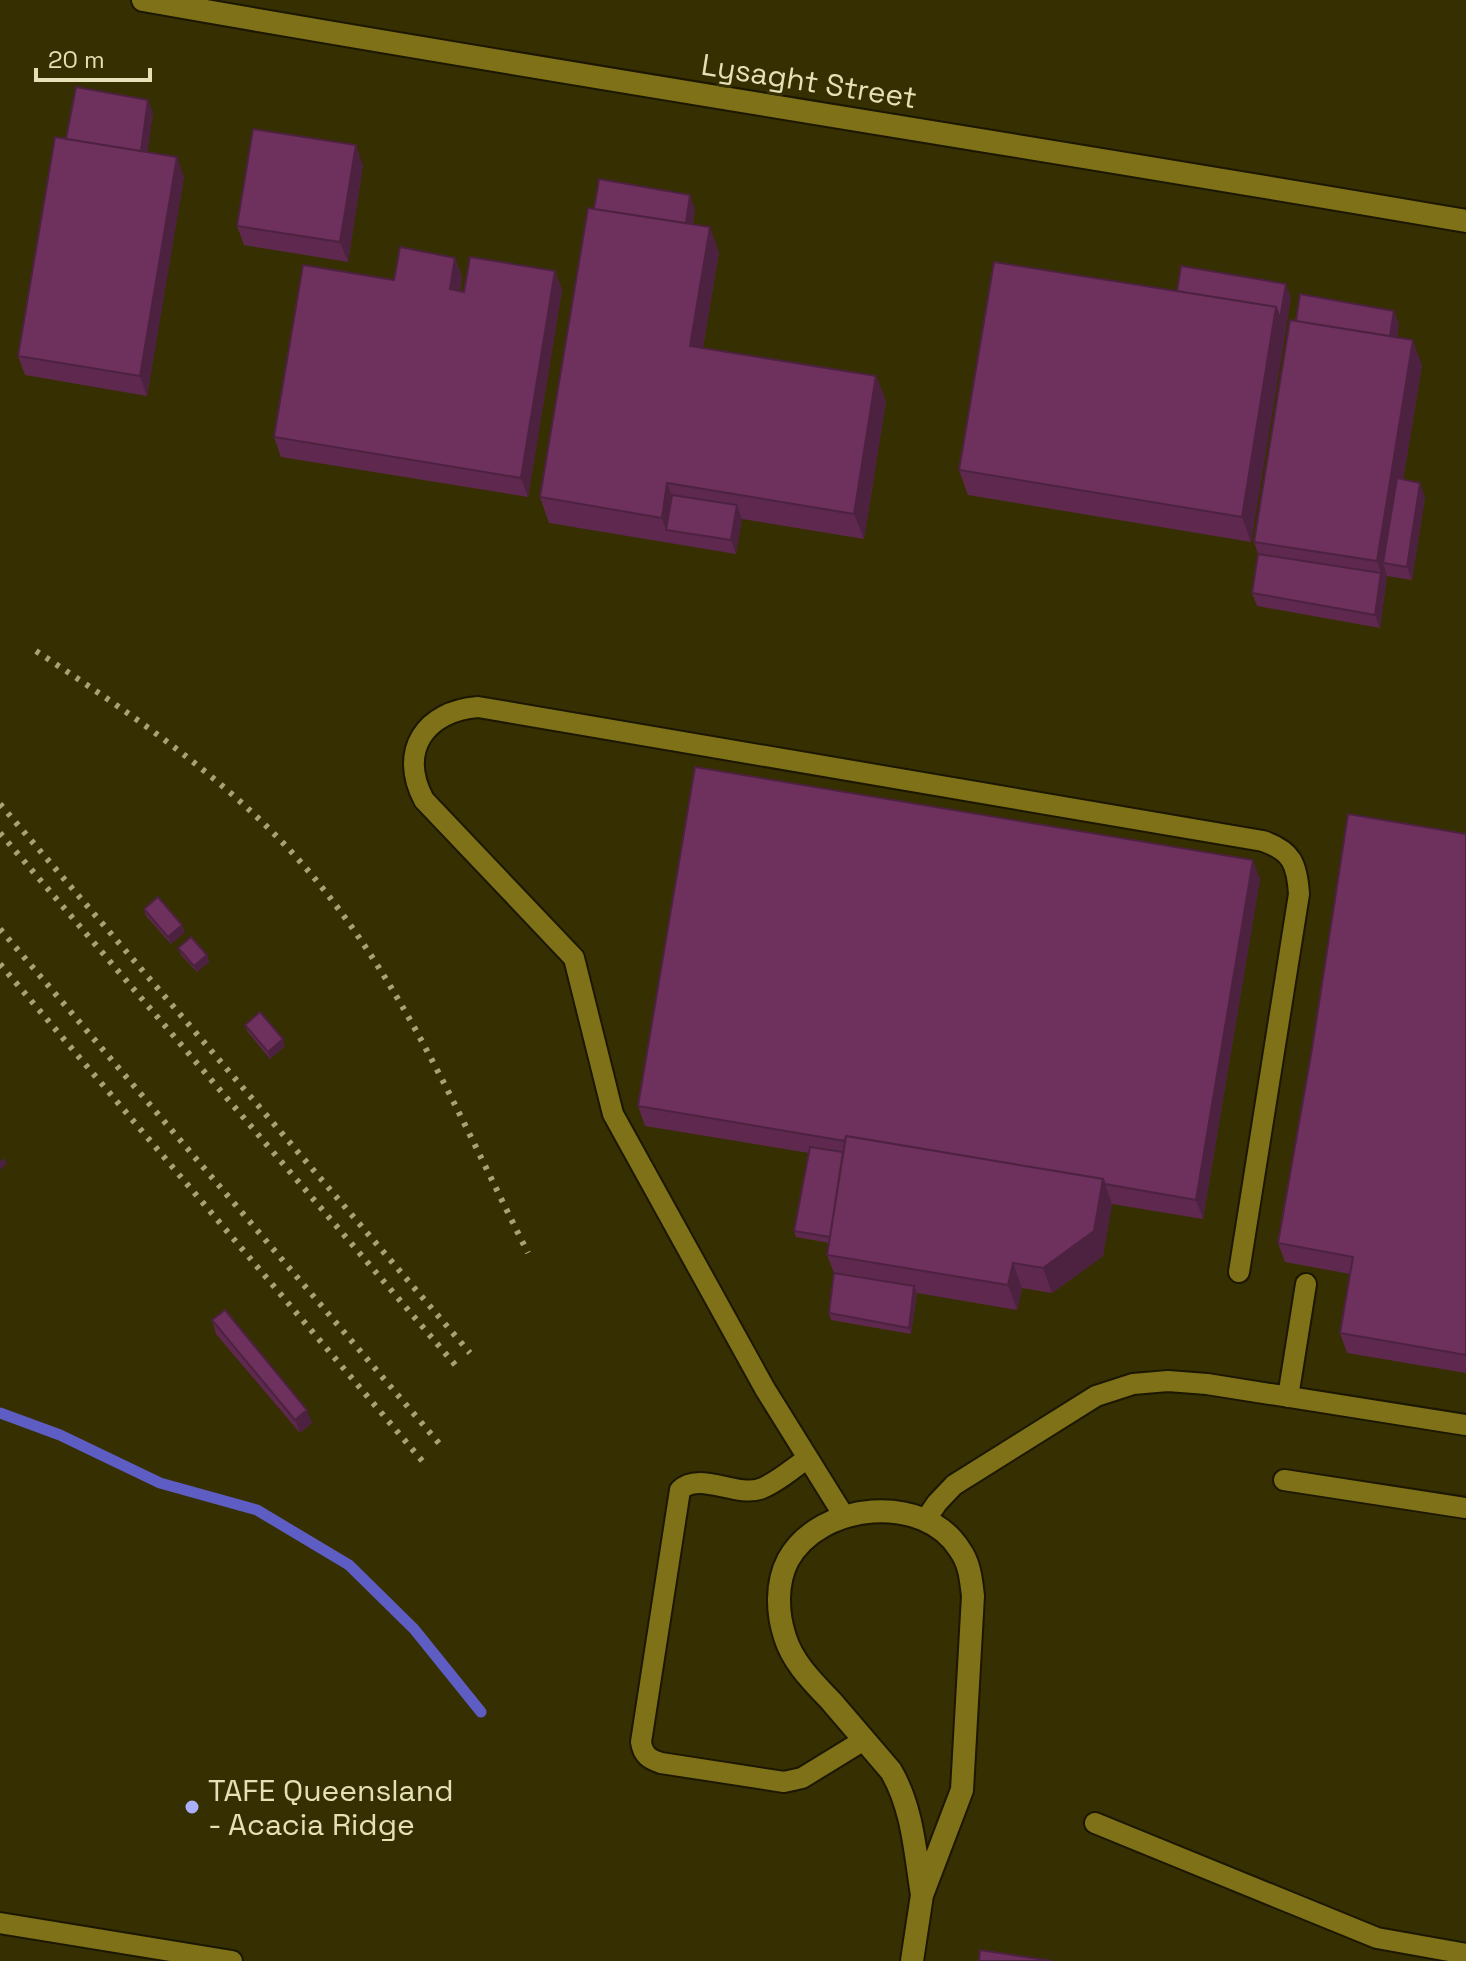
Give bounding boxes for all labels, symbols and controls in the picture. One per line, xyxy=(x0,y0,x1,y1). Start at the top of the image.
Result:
scale bar xyxy=(36,32,150,82)
text: 20 m xyxy=(48,44,105,75)
street label: Lysaght Street xyxy=(699,45,919,117)
place label: TAFE Queensland - Acacia Ridge xyxy=(208,1771,454,1844)
marker: TAFE Queensland - Acacia Ridge xyxy=(183,1798,201,1816)

